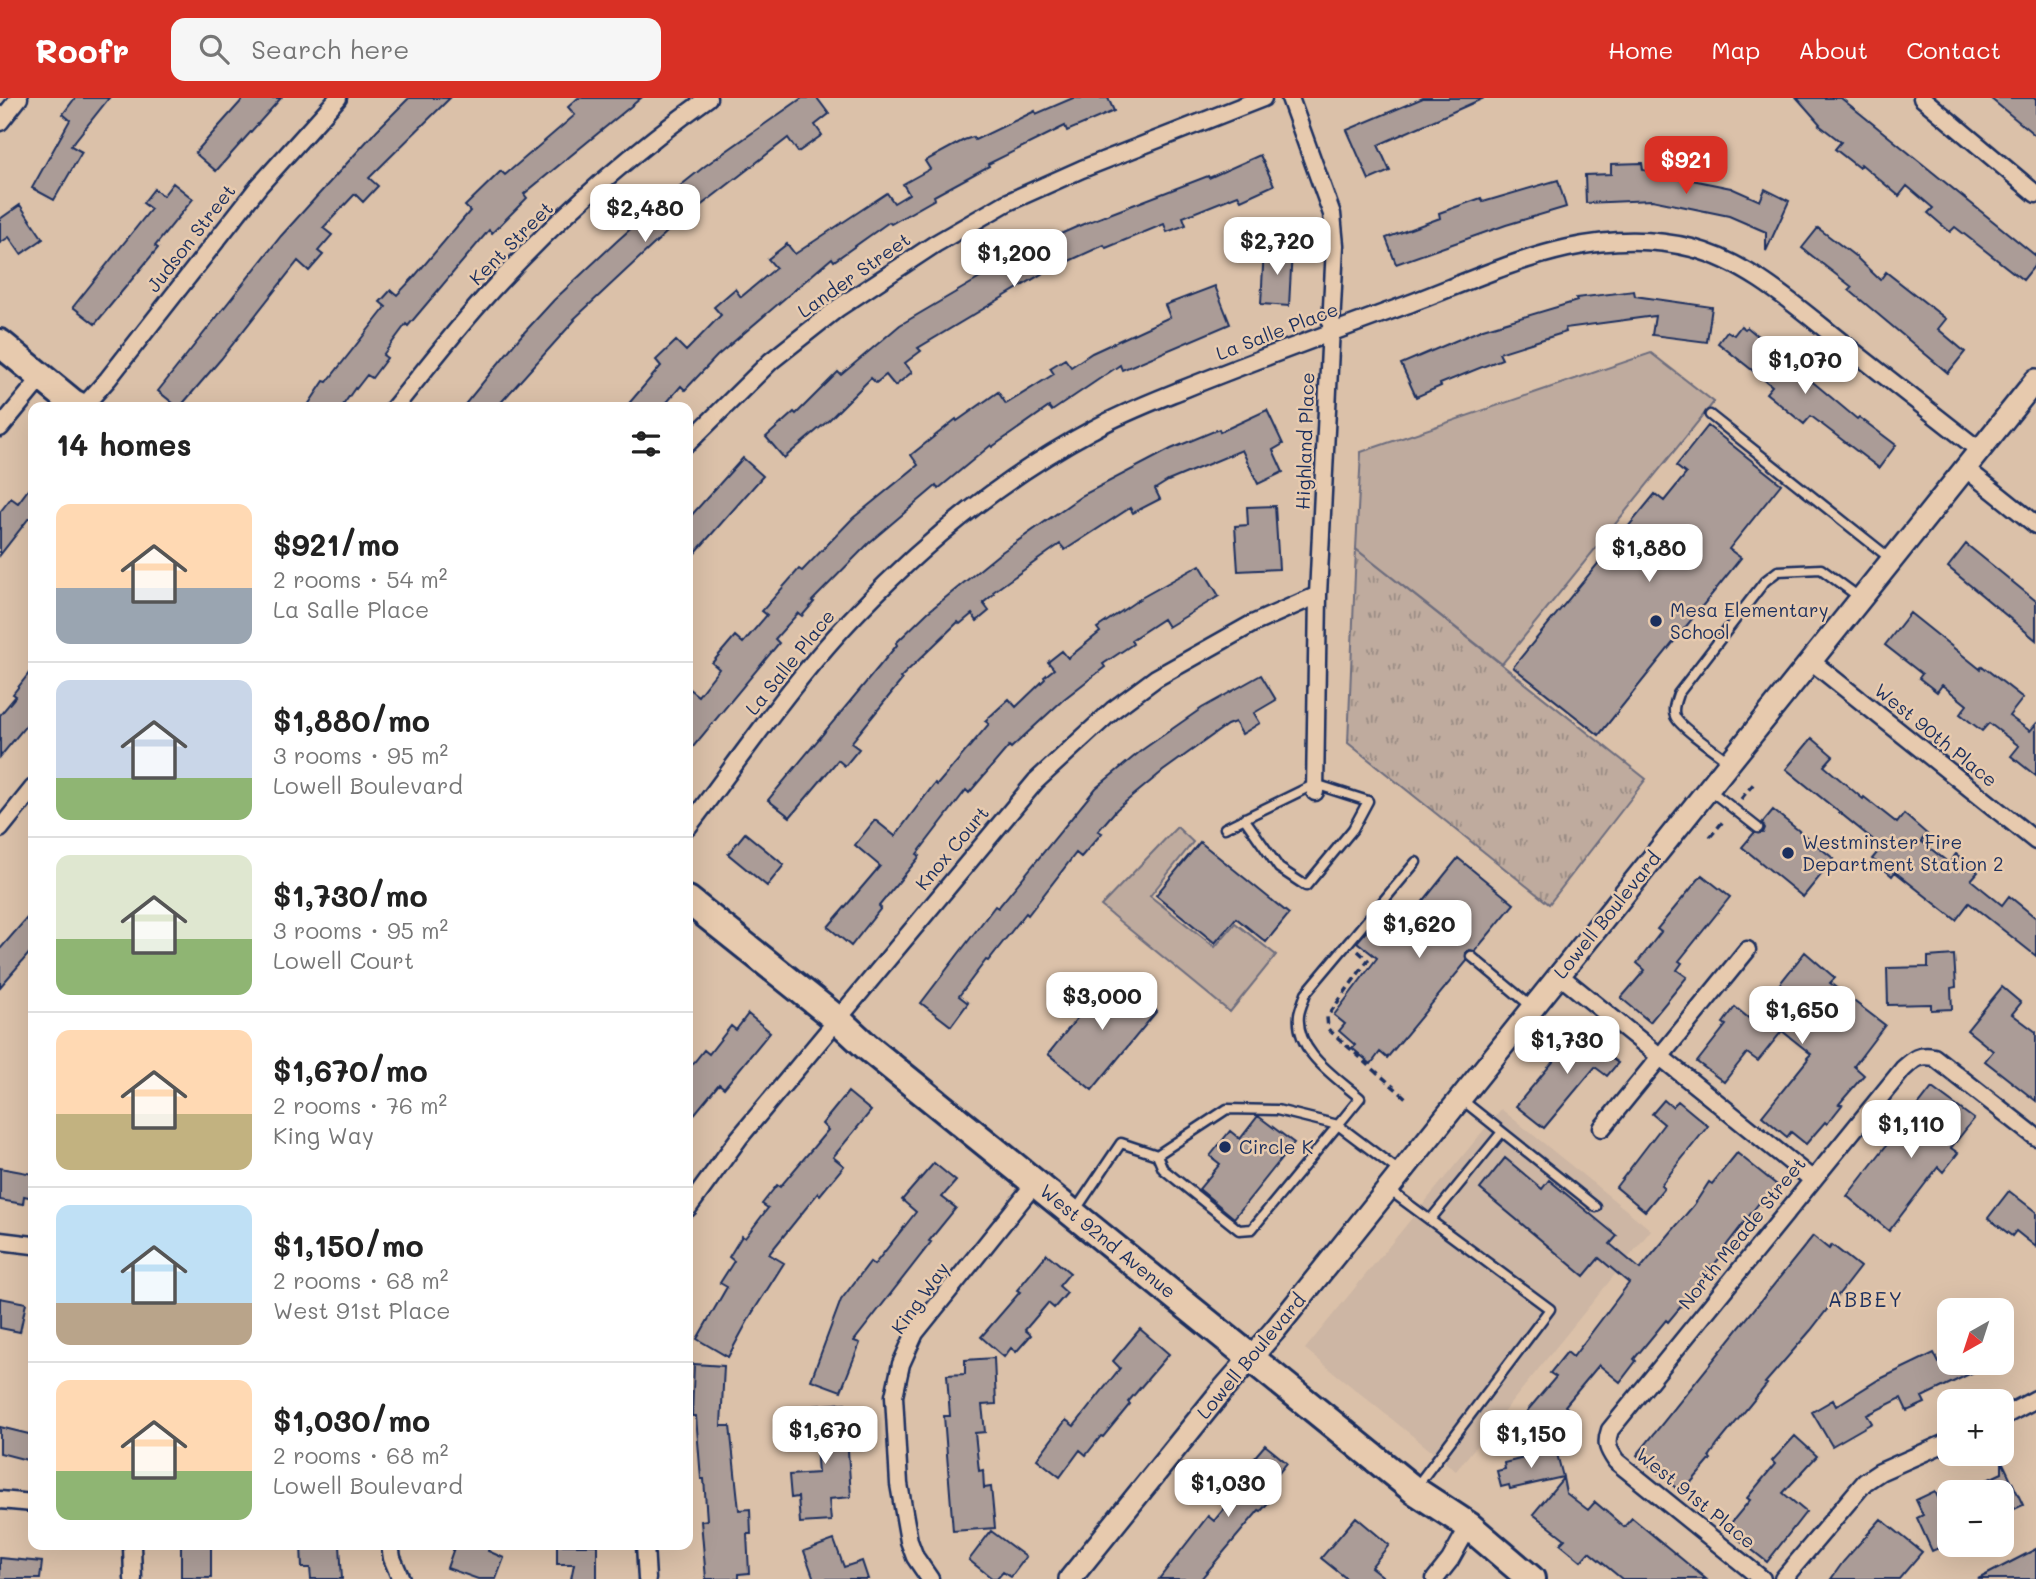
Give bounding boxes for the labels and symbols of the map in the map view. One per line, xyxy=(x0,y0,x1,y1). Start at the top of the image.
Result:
pin: $921 xyxy=(1645,136,1727,196)
street label: Judson Street xyxy=(141,179,241,297)
pin: $2,480 xyxy=(588,184,702,244)
street label: Kent Street xyxy=(463,195,558,290)
pin: $2,720 xyxy=(1220,218,1334,277)
street label: Lander Street xyxy=(792,226,915,323)
pin: $1,200 xyxy=(957,230,1071,289)
street label: La Salle Place xyxy=(1212,296,1342,365)
pin: $1,070 xyxy=(1748,336,1862,396)
street label: Highland Place xyxy=(1290,372,1319,510)
pin: $1,880 xyxy=(1592,524,1706,584)
place label: Mesa Elementary School xyxy=(1670,597,1829,644)
street label: La Salle Place xyxy=(739,604,840,720)
marker: Mesa Elementary School xyxy=(1648,613,1664,629)
street label: West 90th Place xyxy=(1870,677,2003,792)
street label: Knox Court xyxy=(909,800,994,895)
place label: Westminster Fire Department Station 2 xyxy=(1802,829,2004,876)
marker: Westminster Fire Department Station 2 xyxy=(1780,845,1796,861)
street label: Lowell Boulevard xyxy=(1548,846,1666,984)
pin: $1,620 xyxy=(1362,900,1476,960)
pin: $3,000 xyxy=(1045,972,1159,1032)
pin: $1,650 xyxy=(1745,986,1859,1046)
pin: $1,730 xyxy=(1510,1016,1624,1076)
pin: $1,110 xyxy=(1854,1100,1968,1160)
place label: Circle K xyxy=(1239,1134,1314,1159)
marker: Circle K xyxy=(1217,1139,1233,1155)
street label: North Meade Street xyxy=(1672,1151,1811,1314)
street label: West 92nd Avenue xyxy=(1035,1178,1182,1303)
street label: King Way xyxy=(885,1257,954,1339)
district label: ABBEY xyxy=(1828,1285,1904,1312)
street label: Lowell Boulevard xyxy=(1191,1288,1311,1424)
north arrow xyxy=(1937,1298,2014,1376)
pin: $1,670 xyxy=(768,1406,882,1466)
pin: $1,150 xyxy=(1474,1410,1588,1470)
street label: West 91st Place xyxy=(1631,1442,1761,1553)
pin: $1,030 xyxy=(1171,1460,1285,1519)

